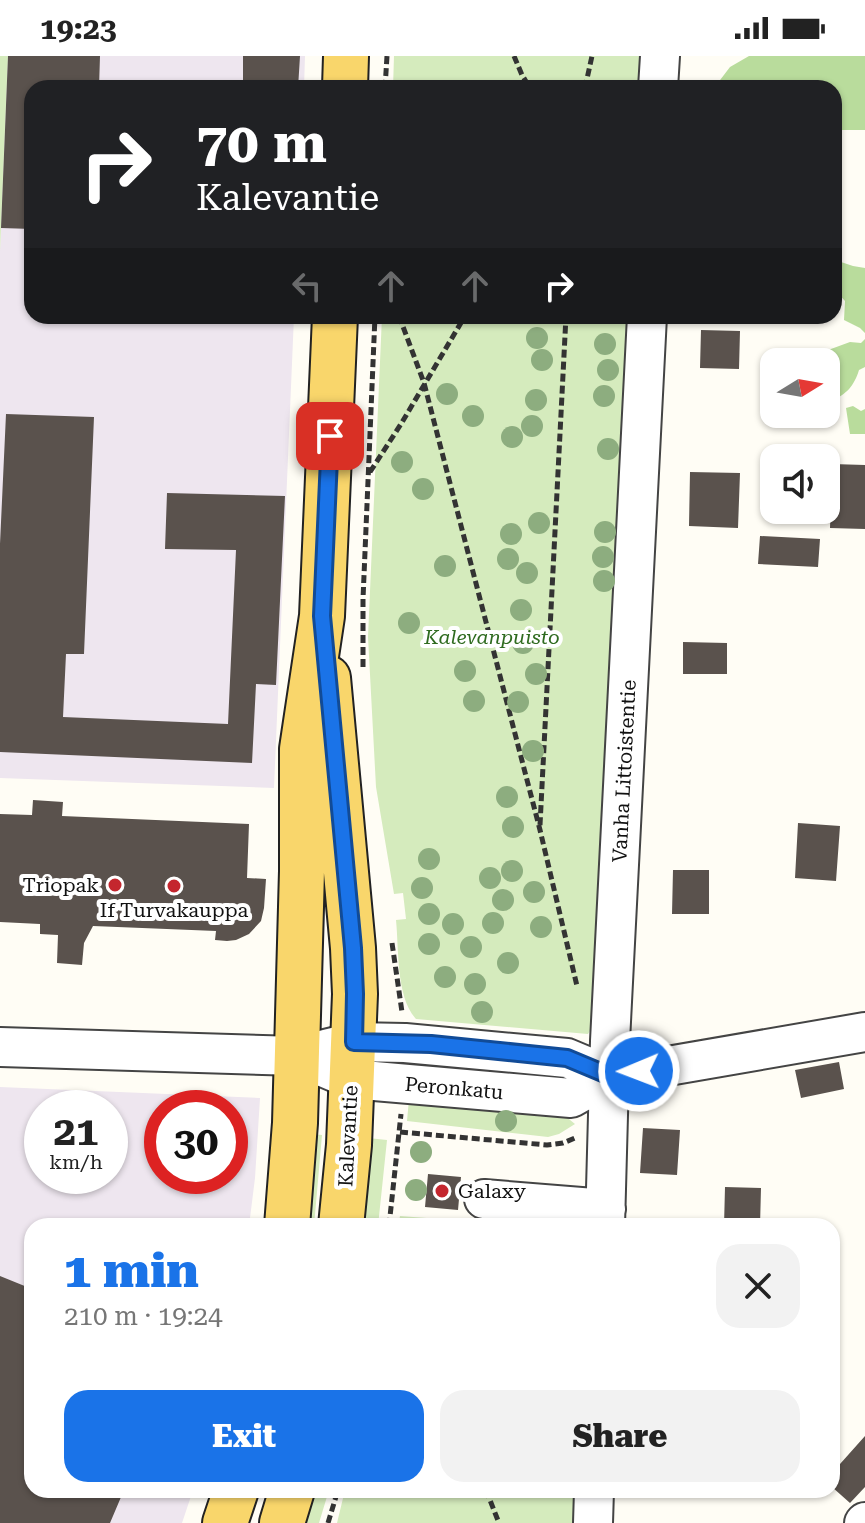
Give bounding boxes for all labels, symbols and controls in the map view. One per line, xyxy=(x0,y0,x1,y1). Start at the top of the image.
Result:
text: 19:23 xyxy=(40,11,117,46)
text: 70 m xyxy=(196,110,327,176)
icon: right xyxy=(64,112,168,216)
text: Kalevantie xyxy=(196,177,379,219)
icon: left xyxy=(285,264,329,308)
icon: ahead xyxy=(369,264,413,308)
icon: ahead xyxy=(453,264,497,308)
icon: right xyxy=(537,264,581,308)
north arrow xyxy=(760,348,840,428)
map controls xyxy=(760,348,840,524)
pin xyxy=(296,402,364,470)
icon: arrive xyxy=(308,414,352,458)
button: sound xyxy=(760,444,840,524)
park label: Kalevanpuisto xyxy=(423,625,560,649)
street label: Vanha Littoistentie xyxy=(607,679,641,863)
place label: Triopak xyxy=(23,873,99,897)
marker: Triopak xyxy=(106,876,124,894)
marker: If Turvakauppa xyxy=(165,877,183,895)
place label: If Turvakauppa xyxy=(100,898,248,922)
position arrow xyxy=(597,1029,681,1113)
street label: Peronkatu xyxy=(404,1072,505,1104)
street label: Kalevantie xyxy=(333,1085,363,1187)
speed limit sign: 30 xyxy=(144,1090,248,1194)
text: 21 xyxy=(54,1108,98,1155)
text: km/h xyxy=(49,1150,103,1174)
place label: Galaxy xyxy=(458,1179,526,1203)
marker: Galaxy xyxy=(433,1182,451,1200)
text: 1 min xyxy=(64,1243,199,1299)
button: close xyxy=(716,1244,800,1328)
text: 210 m · 19:24 xyxy=(64,1301,223,1331)
button: Exit xyxy=(64,1390,424,1482)
button: Share xyxy=(440,1390,800,1482)

